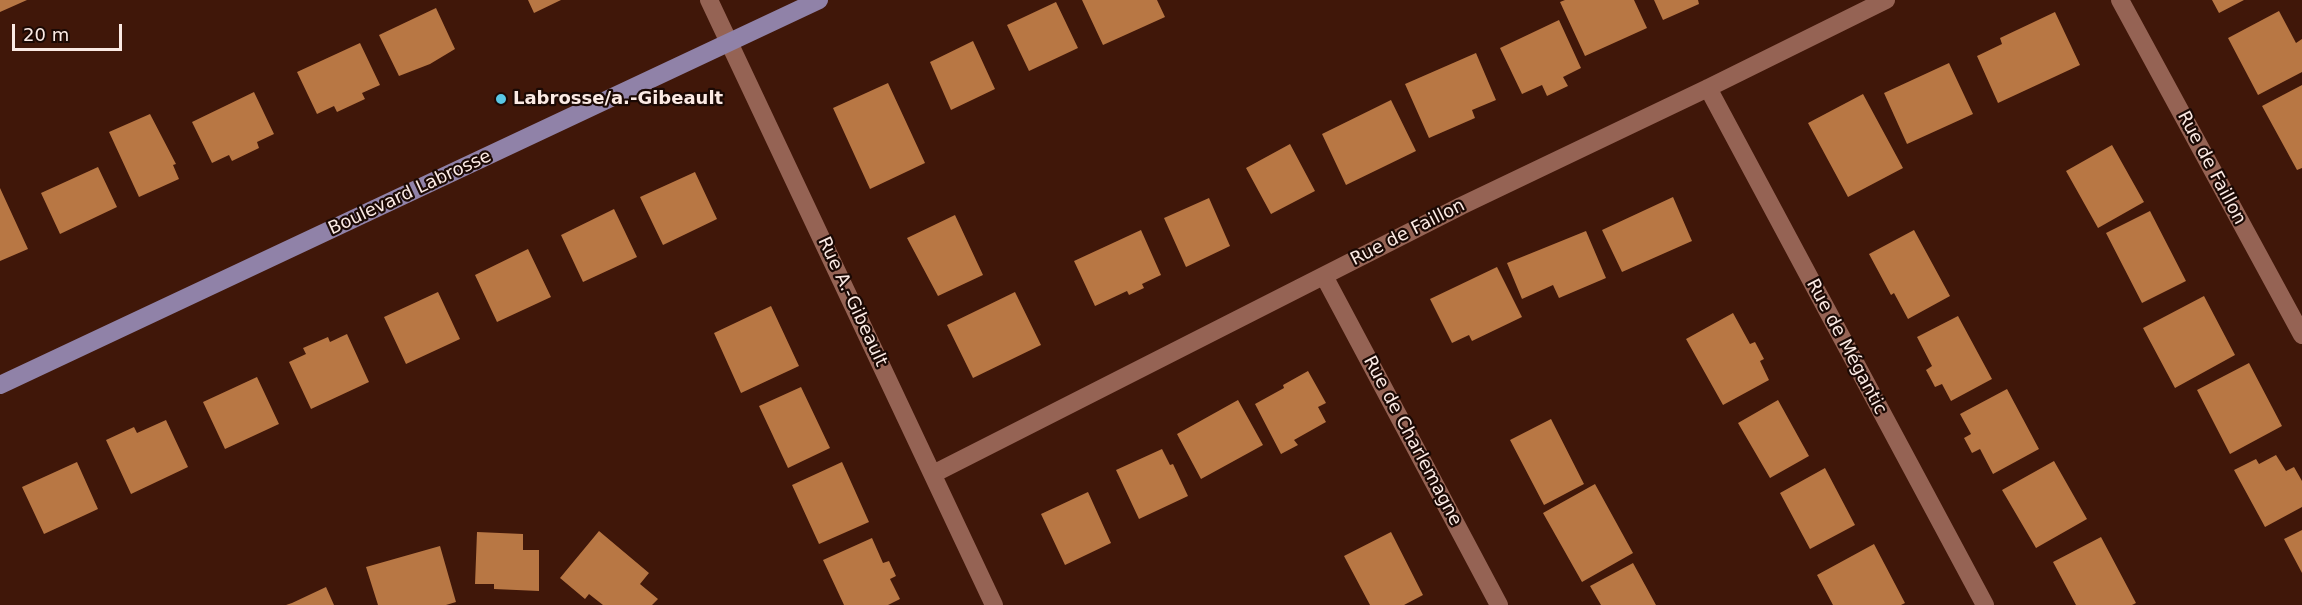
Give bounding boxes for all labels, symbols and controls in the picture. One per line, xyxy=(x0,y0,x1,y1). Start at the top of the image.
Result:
scale bar xyxy=(15,12,124,50)
text: 20 m xyxy=(23,24,69,45)
place label: Labrosse/a.-Gibeault xyxy=(513,88,723,110)
marker: Labrosse/a.-Gibeault xyxy=(494,92,508,106)
street label: Rue de Faillon xyxy=(2172,108,2250,228)
street label: Boulevard Labrosse xyxy=(325,146,495,240)
street label: Rue de Faillon xyxy=(1347,195,1469,271)
street label: Rue A.-Gibeault xyxy=(812,234,892,370)
street label: Rue de Mégantic xyxy=(1801,275,1891,419)
street label: Rue de Charlemagne xyxy=(1358,352,1466,530)

